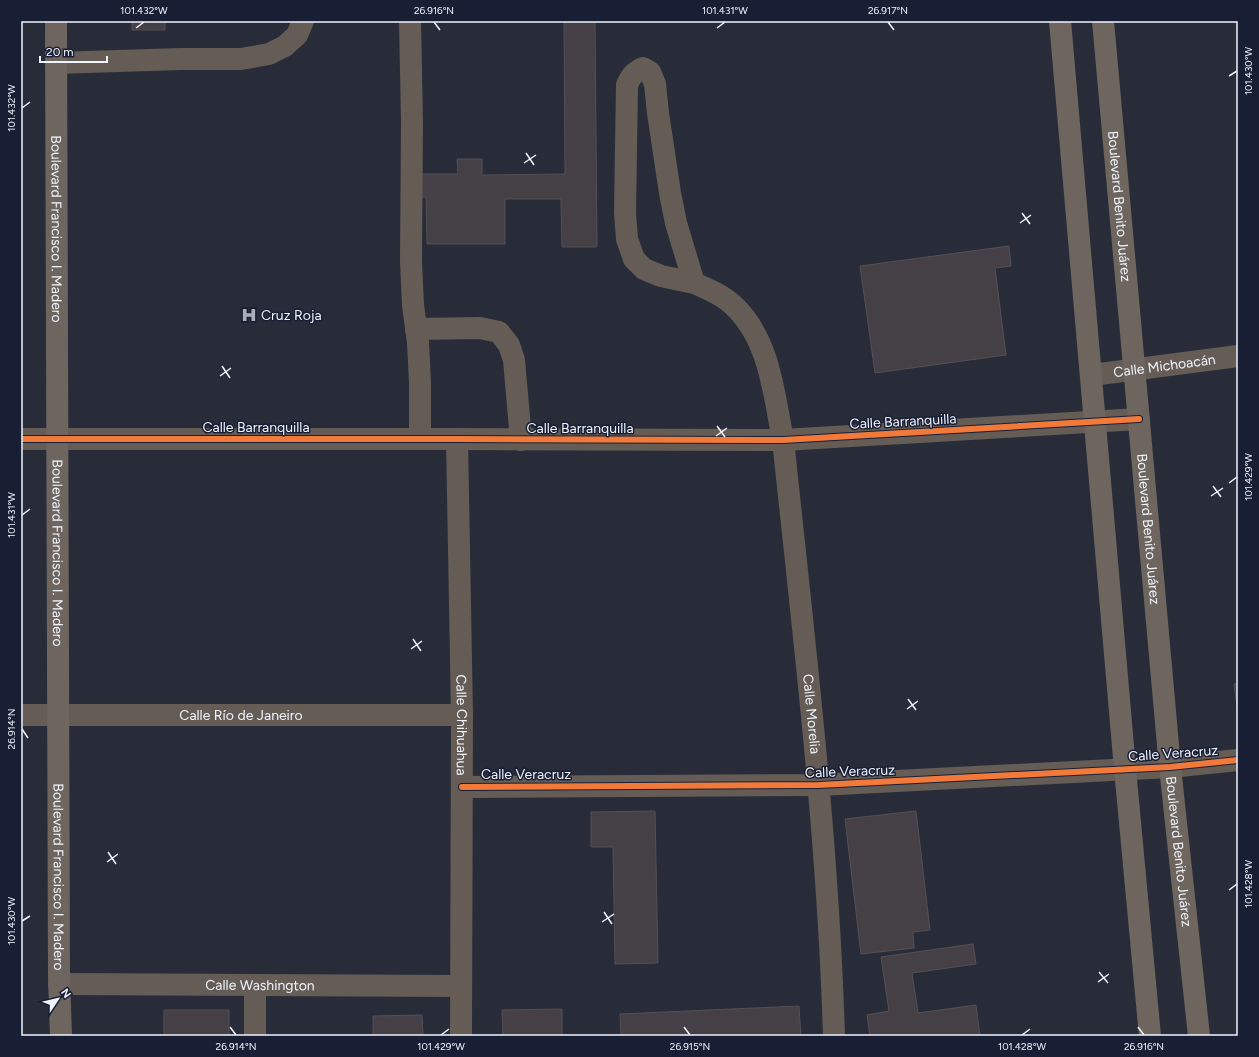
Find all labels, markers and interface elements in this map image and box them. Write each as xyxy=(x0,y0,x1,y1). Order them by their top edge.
text: 101.432°W xyxy=(120,4,168,17)
text: 26.916°N xyxy=(414,4,454,17)
text: 101.431°W xyxy=(702,4,748,17)
text: 26.917°N xyxy=(868,4,908,17)
scale bar xyxy=(40,38,107,64)
text: 20 m xyxy=(46,45,74,59)
text: 101.430°W xyxy=(1242,47,1255,95)
text: 101.432°W xyxy=(5,84,18,132)
street label: Boulevard Benito Juárez xyxy=(1104,130,1134,283)
street label: Boulevard Francisco I. Madero xyxy=(47,135,65,323)
hospital icon: Cruz Roja xyxy=(240,306,258,324)
place label: Cruz Roja xyxy=(261,307,322,324)
street label: Calle Michoacán xyxy=(1112,351,1217,381)
street label: Calle Barranquilla xyxy=(849,410,957,433)
street label: Calle Barranquilla xyxy=(202,419,310,436)
street label: Calle Barranquilla xyxy=(526,420,634,437)
street label: Boulevard Benito Juárez xyxy=(1133,453,1163,605)
text: 101.429°W xyxy=(1242,453,1255,501)
street label: Boulevard Francisco I. Madero xyxy=(48,459,66,647)
text: 101.431°W xyxy=(5,492,18,538)
street label: Calle Morelia xyxy=(799,673,824,755)
street label: Calle Chihuahua xyxy=(452,674,470,776)
street label: Calle Río de Janeiro xyxy=(179,707,303,724)
text: 26.914°N xyxy=(5,709,18,749)
street label: Calle Veracruz xyxy=(1127,742,1219,765)
street label: Calle Veracruz xyxy=(805,761,895,782)
street label: Calle Veracruz xyxy=(481,766,571,783)
street label: Boulevard Benito Juárez xyxy=(1162,775,1195,928)
street label: Boulevard Francisco I. Madero xyxy=(49,783,67,971)
text: 101.428°W xyxy=(1242,860,1255,908)
text: 101.430°W xyxy=(5,897,18,945)
street label: Calle Washington xyxy=(205,977,315,994)
north arrow xyxy=(38,979,78,1019)
text: N xyxy=(58,986,74,1001)
text: 26.914°N xyxy=(216,1040,256,1053)
text: 101.429°W xyxy=(417,1040,465,1053)
text: 26.915°N xyxy=(670,1040,710,1053)
text: 101.428°W xyxy=(998,1040,1046,1053)
text: 26.916°N xyxy=(1124,1040,1164,1053)

